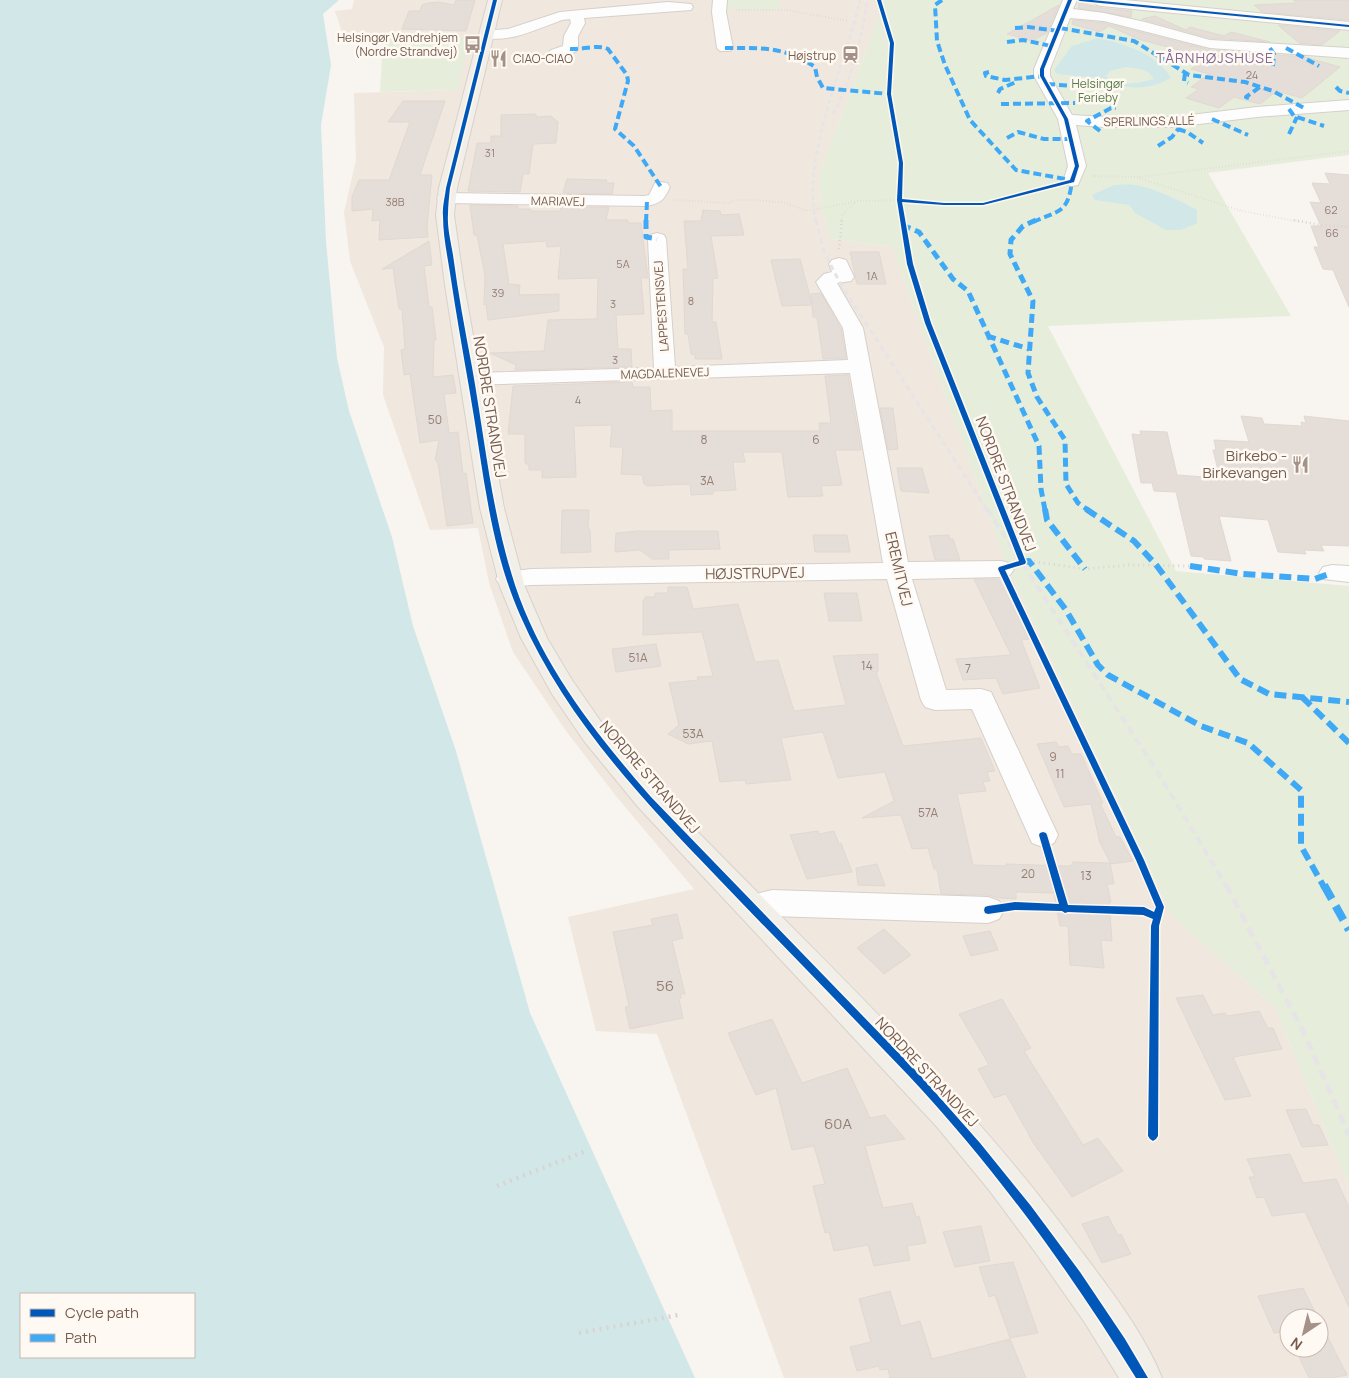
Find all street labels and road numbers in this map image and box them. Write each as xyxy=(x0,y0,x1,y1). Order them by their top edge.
street label: SPERLINGS ALLÉ xyxy=(1103,112,1195,130)
street label: MARIAVEJ xyxy=(531,192,585,210)
street label: LAPPESTENSVEJ xyxy=(649,260,673,352)
street label: NORDRE STRANDVEJ xyxy=(468,335,512,479)
street label: MAGDALENEVEJ xyxy=(620,363,710,383)
street label: NORDRE STRANDVEJ xyxy=(971,413,1041,555)
street label: EREMITVEJ xyxy=(880,530,918,608)
street label: HØJSTRUPVEJ xyxy=(705,562,805,584)
street label: NORDRE STRANDVEJ xyxy=(595,716,705,838)
street label: NORDRE STRANDVEJ xyxy=(870,1012,984,1132)

